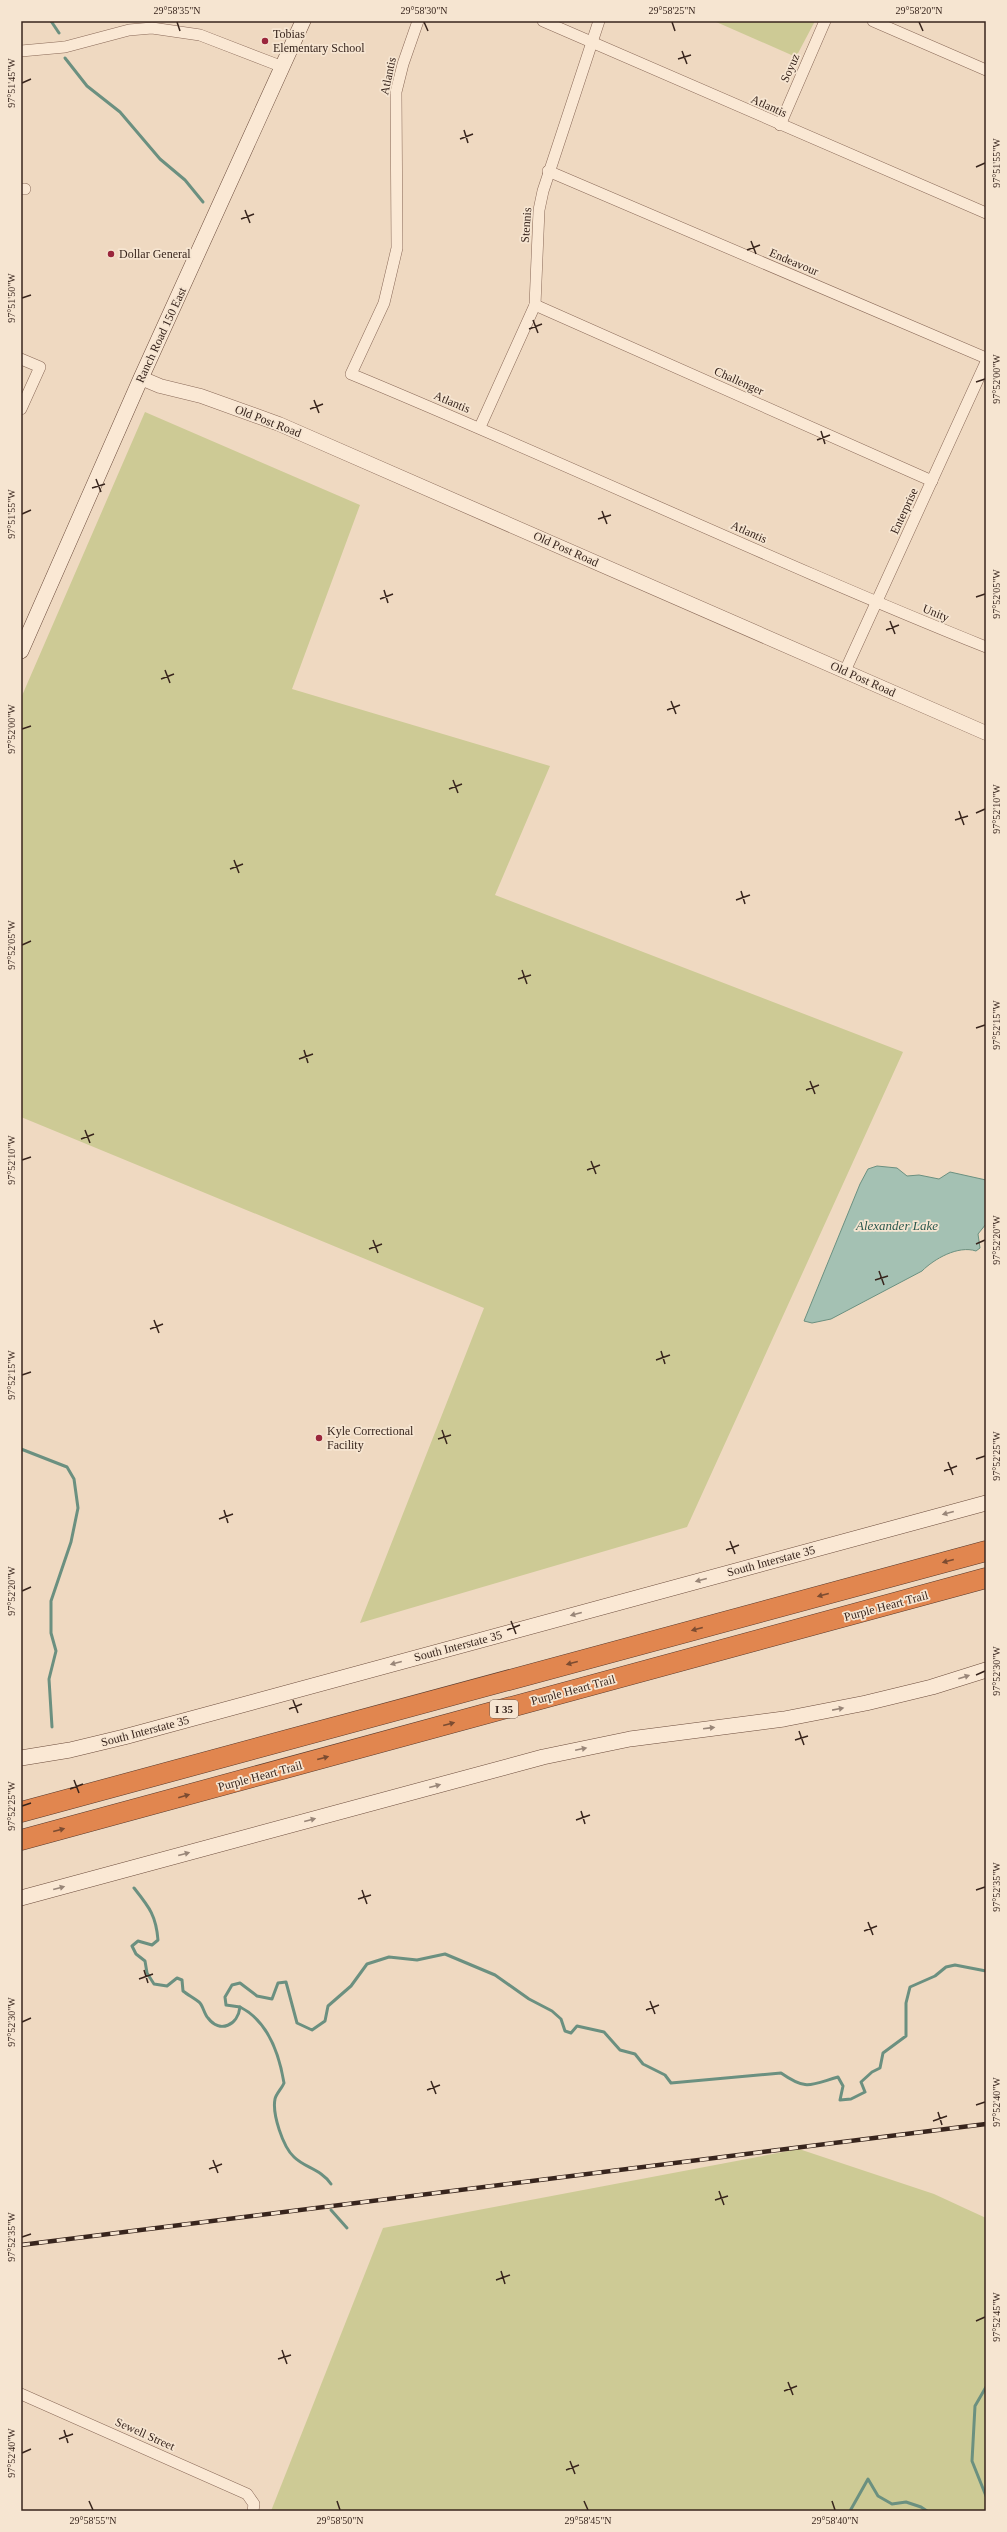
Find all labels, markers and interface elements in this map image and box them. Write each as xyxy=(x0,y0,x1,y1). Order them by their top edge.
text: 29°58'35"N xyxy=(153,5,201,16)
text: 29°58'30"N xyxy=(400,5,448,16)
text: 29°58'25"N xyxy=(648,5,696,16)
text: 29°58'20"N xyxy=(895,5,943,16)
place label: Tobias Elementary School xyxy=(273,27,365,55)
marker: Tobias Elementary School xyxy=(260,36,270,46)
street label: Soyuz xyxy=(778,51,802,85)
street label: Atlantis xyxy=(377,56,399,96)
text: 97°51'45"W xyxy=(6,58,17,108)
street label: Atlantis xyxy=(749,92,790,120)
text: 97°51'55"W xyxy=(991,138,1002,188)
street label: Stennis xyxy=(518,207,534,243)
street label: Endeavour xyxy=(767,245,821,279)
place label: Dollar General xyxy=(119,247,191,261)
marker: Dollar General xyxy=(106,249,116,259)
text: 97°51'50"W xyxy=(6,273,17,323)
street label: Ranch Road 150 East xyxy=(133,284,190,385)
text: 97°52'00"W xyxy=(991,354,1002,404)
street label: Challenger xyxy=(712,364,766,398)
street label: Atlantis xyxy=(432,388,473,416)
street label: Old Post Road xyxy=(233,402,303,440)
street label: Enterprise xyxy=(887,486,921,536)
text: 97°51'55"W xyxy=(6,489,17,539)
street label: Atlantis xyxy=(729,518,770,546)
street label: Old Post Road xyxy=(531,528,601,570)
text: 97°52'05"W xyxy=(991,569,1002,619)
street label: Unity xyxy=(921,601,951,625)
street label: Old Post Road xyxy=(828,658,898,700)
text: 97°52'00"W xyxy=(6,704,17,754)
text: 97°52'10"W xyxy=(991,784,1002,834)
text: 97°52'05"W xyxy=(6,920,17,970)
text: 97°52'15"W xyxy=(991,1000,1002,1050)
text: 97°52'10"W xyxy=(6,1135,17,1185)
text: 97°52'20"W xyxy=(991,1215,1002,1265)
water label: Alexander Lake xyxy=(855,1218,938,1233)
text: 97°52'15"W xyxy=(6,1350,17,1400)
place label: Kyle Correctional Facility xyxy=(327,1424,414,1452)
text: 97°52'25"W xyxy=(991,1431,1002,1481)
marker: Kyle Correctional Facility xyxy=(314,1433,324,1443)
one-way arrow xyxy=(942,1510,954,1516)
street label: South Interstate 35 xyxy=(725,1543,817,1579)
one-way arrow xyxy=(942,1558,954,1564)
text: 97°52'20"W xyxy=(6,1566,17,1616)
one-way arrow xyxy=(695,1577,707,1583)
street label: Purple Heart Trail xyxy=(842,1588,930,1624)
one-way arrow xyxy=(817,1592,829,1598)
one-way arrow xyxy=(570,1611,582,1617)
one-way arrow xyxy=(691,1626,703,1632)
street label: South Interstate 35 xyxy=(412,1628,504,1664)
text: 97°52'30"W xyxy=(991,1646,1002,1696)
one-way arrow xyxy=(390,1660,402,1666)
one-way arrow xyxy=(566,1661,578,1667)
street label: Purple Heart Trail xyxy=(529,1672,617,1708)
one-way arrow xyxy=(958,1674,970,1680)
road number: I 35 xyxy=(490,1700,518,1718)
one-way arrow xyxy=(831,1705,844,1711)
street label: South Interstate 35 xyxy=(99,1713,191,1749)
one-way arrow xyxy=(443,1721,455,1727)
one-way arrow xyxy=(703,1725,715,1731)
one-way arrow xyxy=(575,1746,587,1752)
one-way arrow xyxy=(317,1755,329,1761)
street label: Purple Heart Trail xyxy=(216,1758,304,1794)
text: 97°52'25"W xyxy=(6,1781,17,1831)
one-way arrow xyxy=(429,1783,441,1789)
one-way arrow xyxy=(178,1793,191,1799)
one-way arrow xyxy=(304,1817,316,1823)
one-way arrow xyxy=(53,1827,65,1833)
one-way arrow xyxy=(178,1851,190,1857)
text: 97°52'35"W xyxy=(991,1862,1002,1912)
one-way arrow xyxy=(53,1885,65,1891)
text: 97°52'30"W xyxy=(6,1997,17,2047)
text: 97°52'40"W xyxy=(991,2077,1002,2127)
text: 97°52'35"W xyxy=(6,2212,17,2262)
text: 97°52'45"W xyxy=(991,2292,1002,2342)
street label: Sewell Street xyxy=(113,2415,178,2454)
text: 97°52'40"W xyxy=(6,2428,17,2478)
text: 29°58'55"N xyxy=(69,2515,117,2526)
text: 29°58'50"N xyxy=(316,2515,364,2526)
text: 29°58'45"N xyxy=(564,2515,612,2526)
text: 29°58'40"N xyxy=(811,2515,859,2526)

